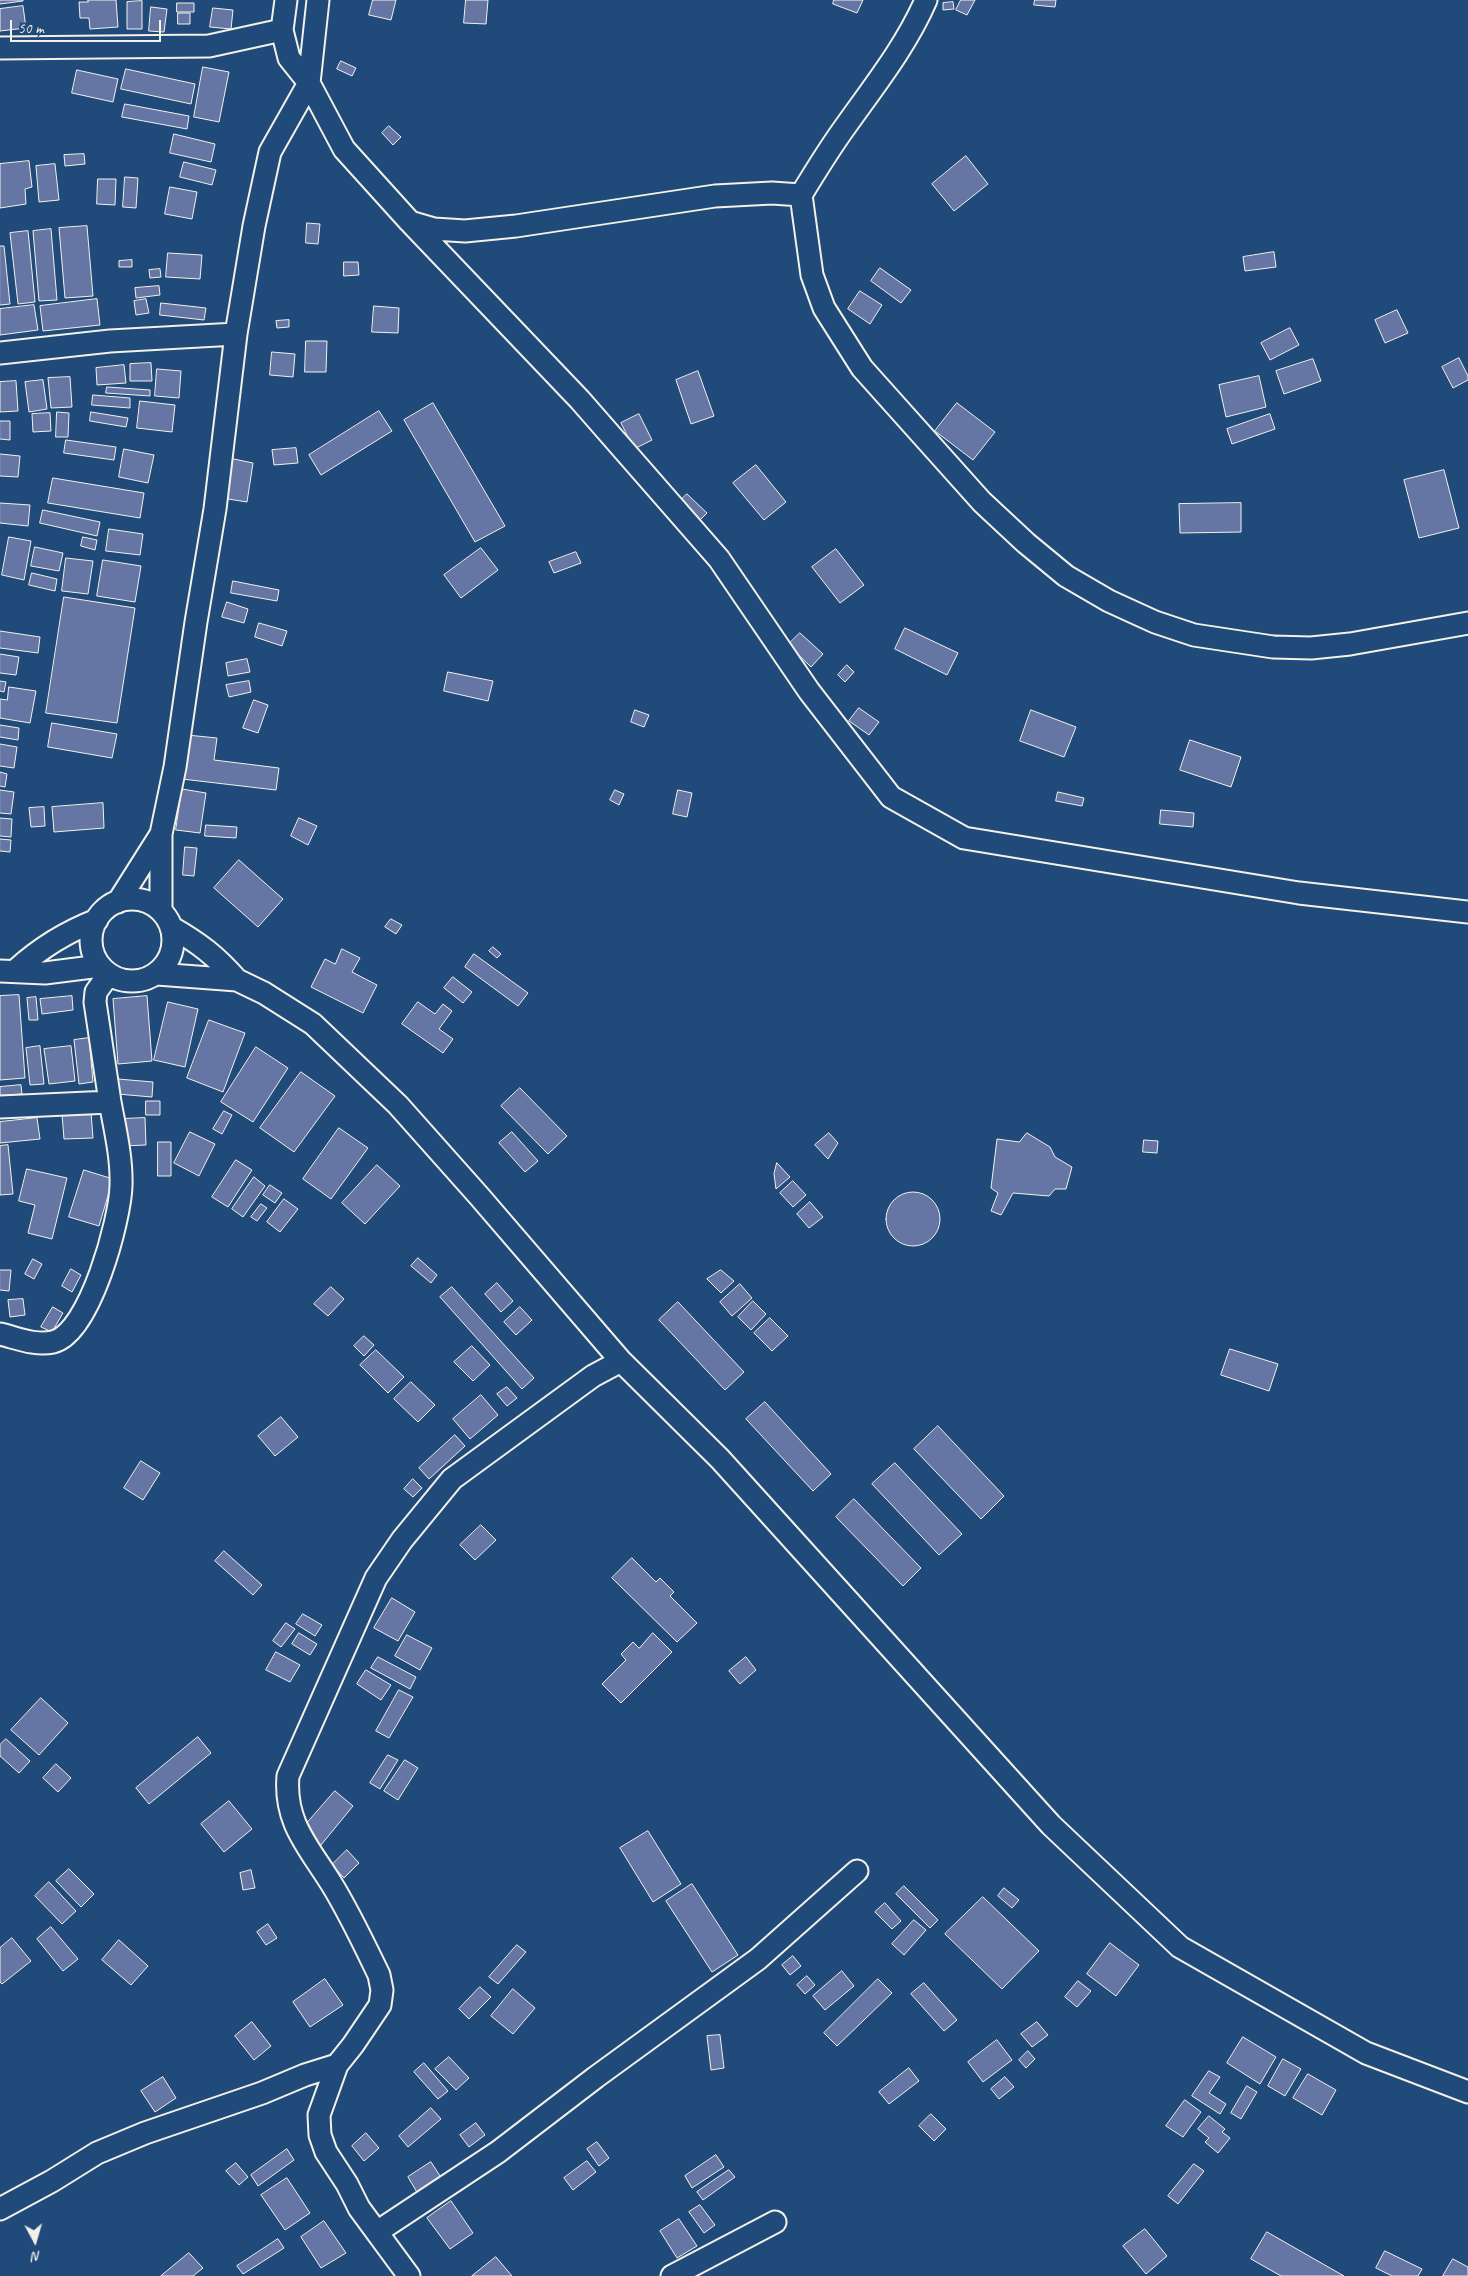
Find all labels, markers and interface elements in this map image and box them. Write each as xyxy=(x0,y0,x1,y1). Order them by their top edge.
scale bar xyxy=(12,10,164,42)
text: 50 m xyxy=(18,19,44,38)
north arrow xyxy=(10,2216,60,2266)
text: N xyxy=(31,2248,42,2265)

